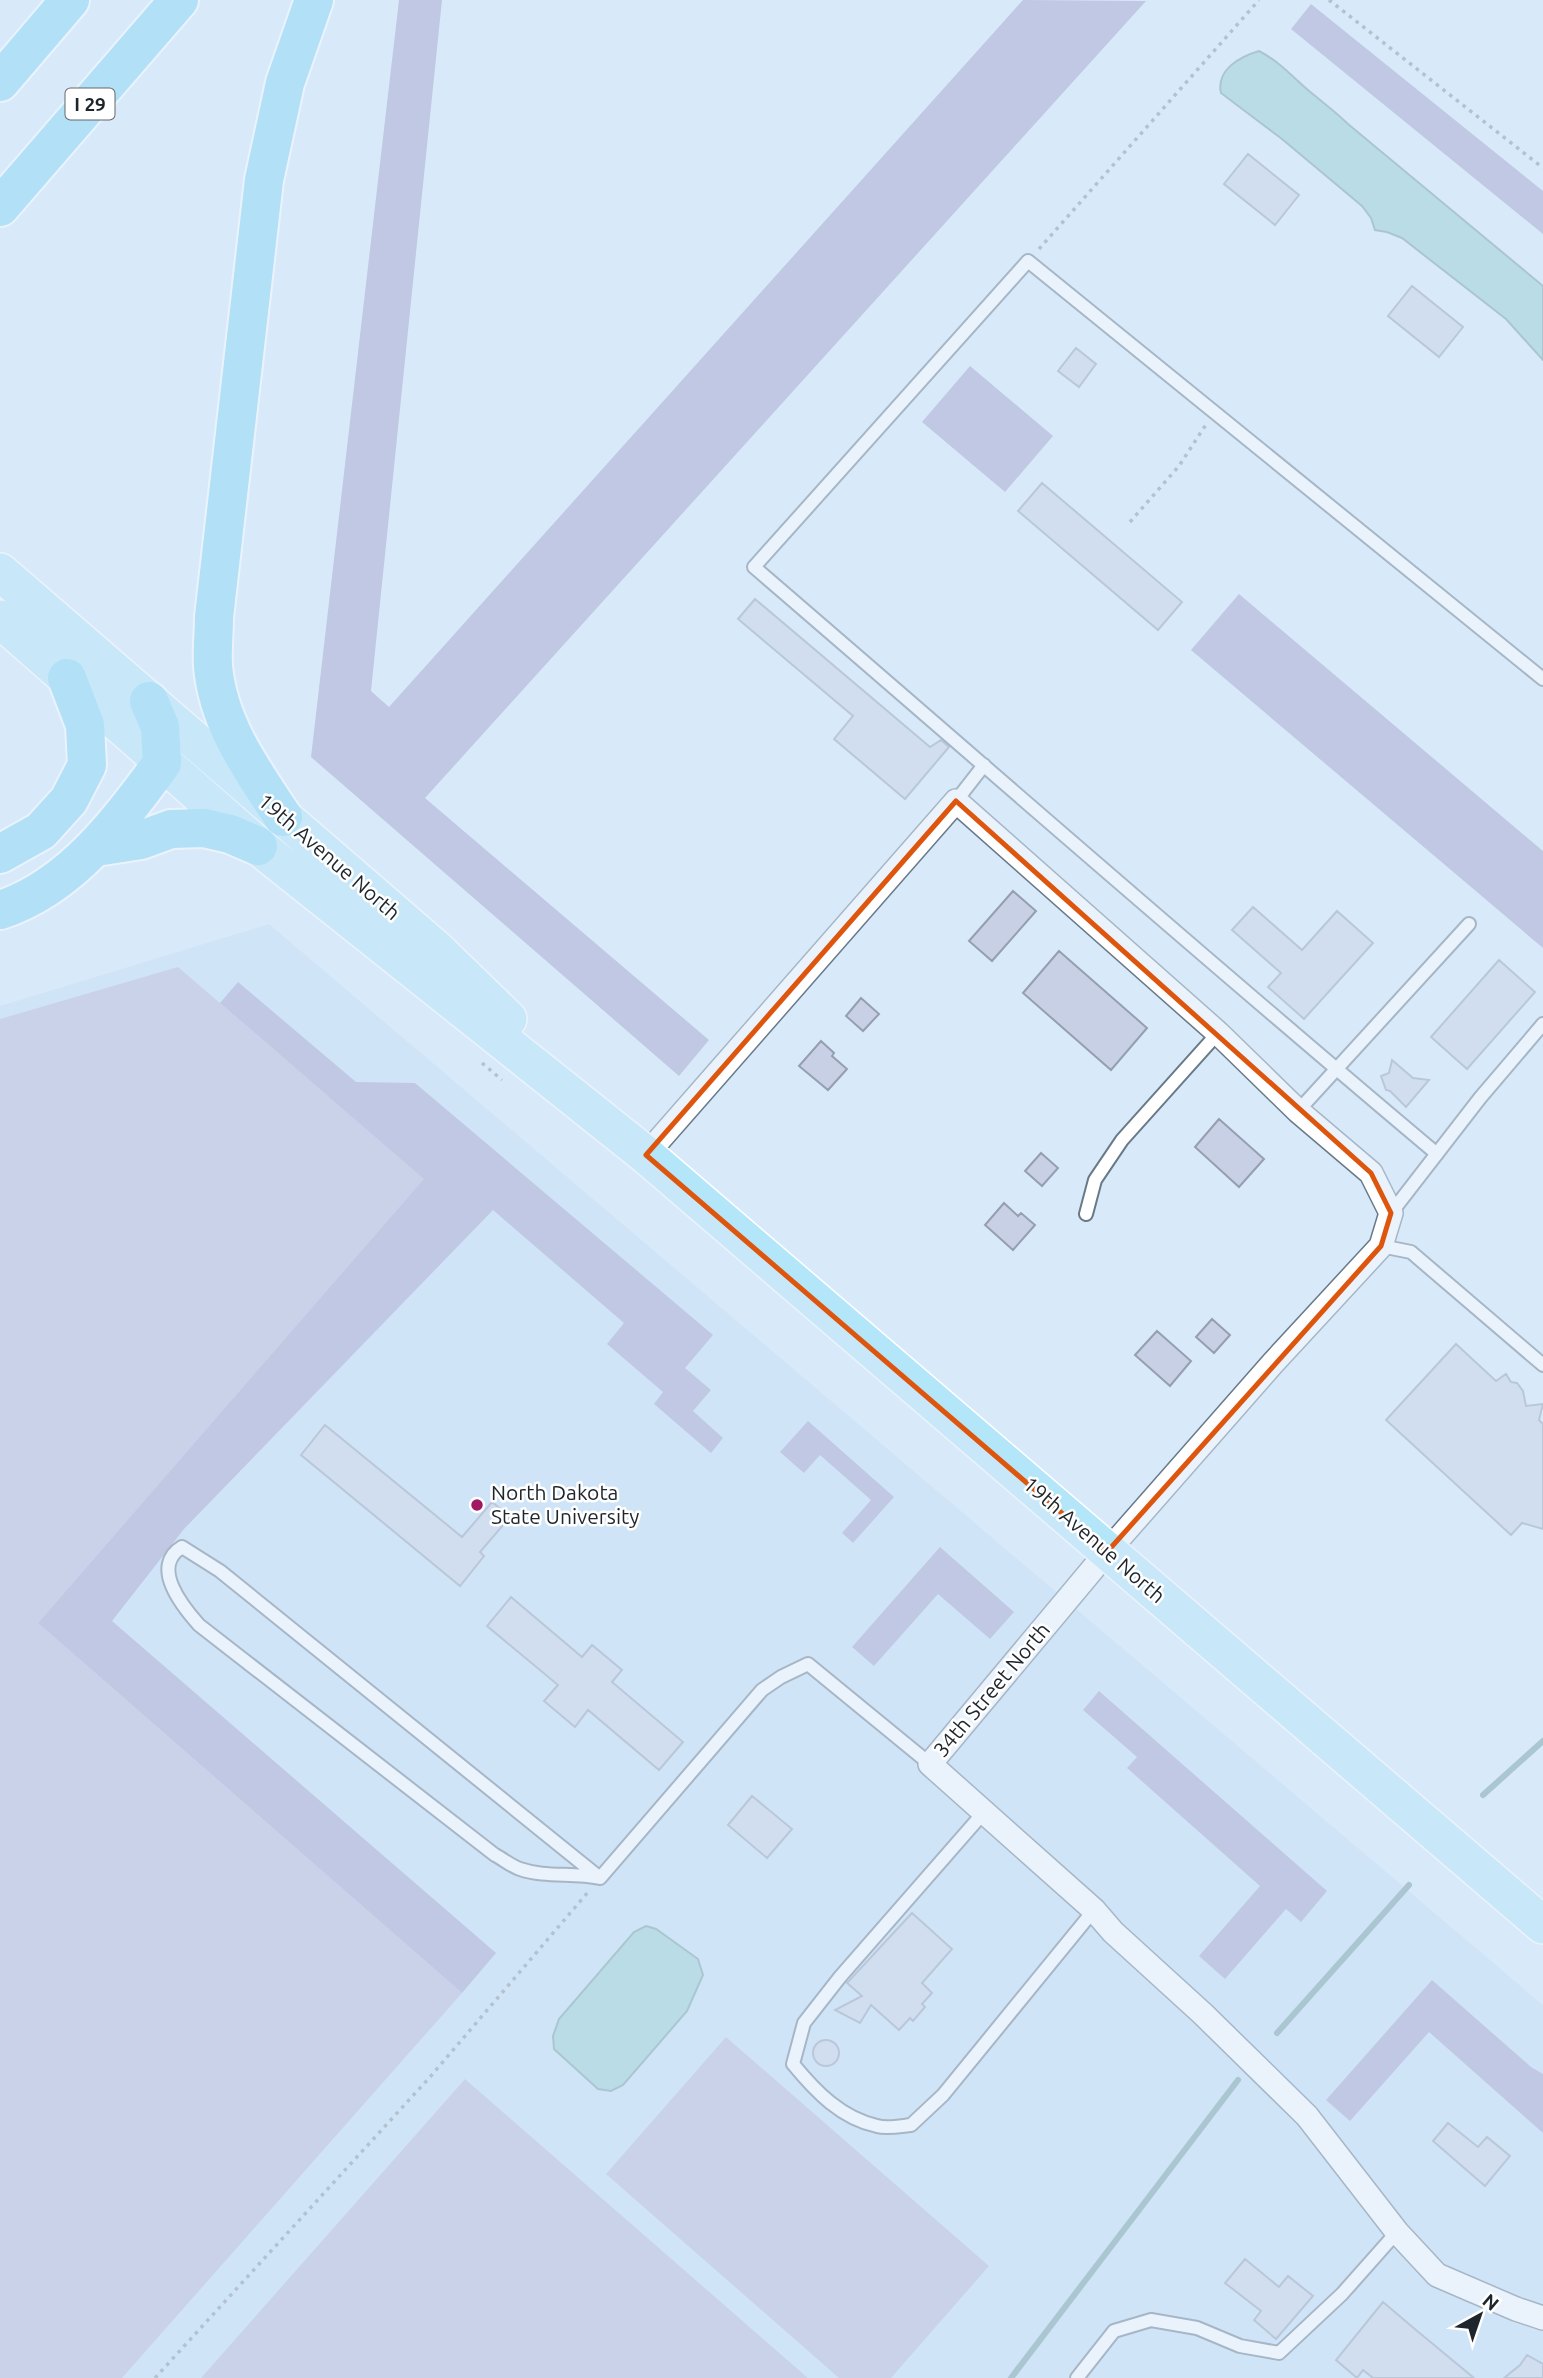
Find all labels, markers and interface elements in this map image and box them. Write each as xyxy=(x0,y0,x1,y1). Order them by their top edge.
road number: I 29 xyxy=(66,88,114,120)
street label: 19th Avenue North xyxy=(254,788,405,924)
street label: 19th Avenue North xyxy=(1019,1471,1170,1607)
place label: North Dakota State University xyxy=(491,1480,639,1528)
marker: North Dakota State University xyxy=(469,1497,485,1513)
street label: 34th Street North xyxy=(928,1617,1054,1761)
north arrow xyxy=(1445,2280,1515,2350)
text: N xyxy=(1478,2289,1503,2315)

